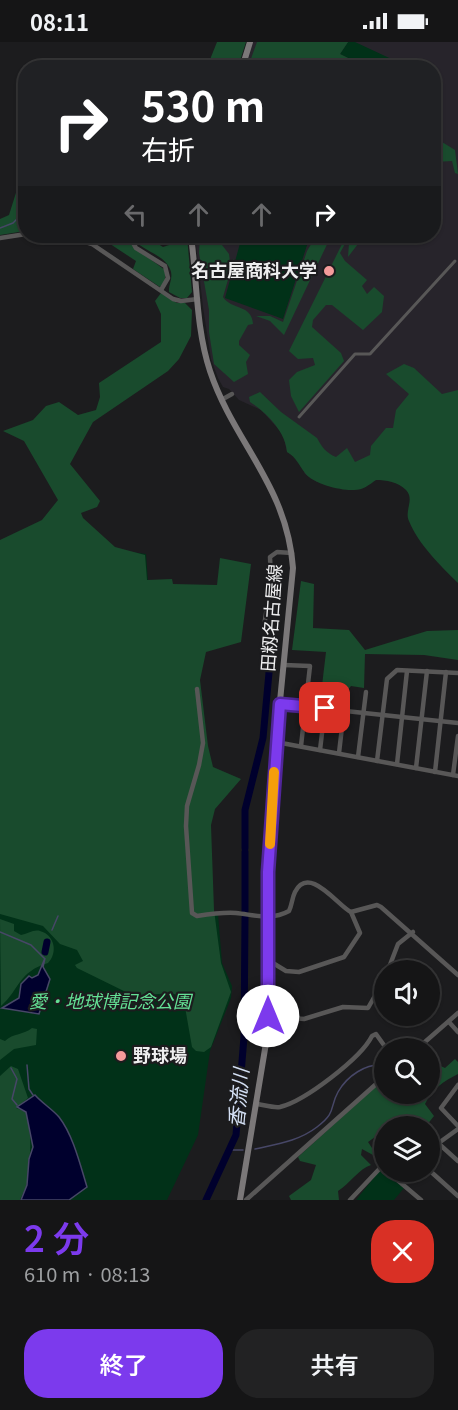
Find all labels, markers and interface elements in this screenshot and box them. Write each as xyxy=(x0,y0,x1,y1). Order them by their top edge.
text: 08:11 xyxy=(30,5,89,37)
text: 530 m xyxy=(141,73,265,134)
icon: right xyxy=(42,84,120,162)
text: 右折 xyxy=(141,129,195,168)
icon: left xyxy=(119,198,152,231)
icon: ahead xyxy=(182,198,215,231)
icon: ahead xyxy=(245,198,278,231)
icon: right xyxy=(308,198,341,231)
place label: 名古屋商科大学 xyxy=(191,256,317,282)
marker: 名古屋商科大学 xyxy=(322,264,336,278)
street label: 田籾名古屋線 xyxy=(253,563,287,673)
pin xyxy=(299,682,350,733)
icon: arrive xyxy=(308,691,341,724)
map controls xyxy=(374,960,440,1182)
button: sound xyxy=(374,960,440,1026)
position arrow xyxy=(236,984,300,1048)
park label: 愛・地球博記念公園 xyxy=(29,987,194,1013)
button: search xyxy=(374,1038,440,1104)
place label: 野球場 xyxy=(133,1041,187,1067)
marker: 野球場 xyxy=(114,1049,128,1063)
water label: 香流川 xyxy=(220,1065,255,1129)
button: layers xyxy=(374,1116,440,1182)
text: 2 分 xyxy=(24,1210,89,1262)
button: close xyxy=(371,1220,434,1283)
text: 610 m · 08:13 xyxy=(24,1259,150,1288)
button: 終了 xyxy=(24,1329,223,1398)
button: 共有 xyxy=(235,1329,434,1398)

